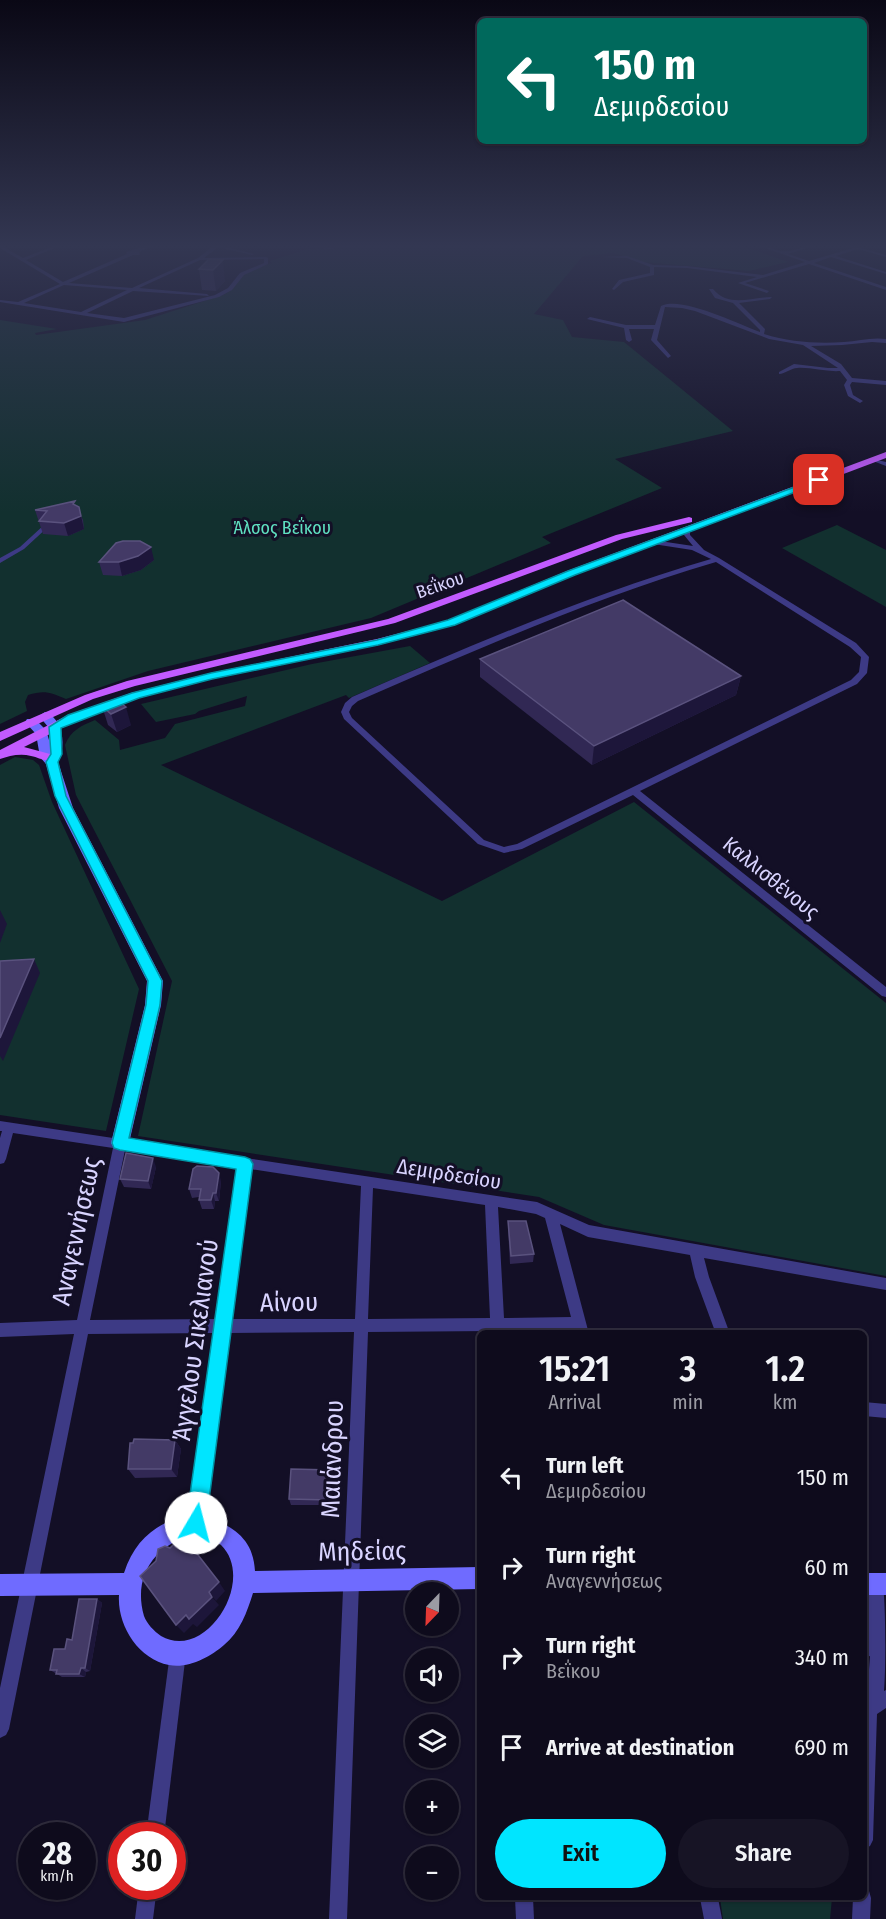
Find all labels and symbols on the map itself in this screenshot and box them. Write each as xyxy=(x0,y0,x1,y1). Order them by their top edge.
pin xyxy=(793,454,844,505)
park label: Άλσος Βεΐκου xyxy=(233,517,331,539)
street label: Βεΐκου xyxy=(413,567,467,603)
street label: Καλλισθένους xyxy=(718,831,825,925)
street label: Δεμιρδεσίου xyxy=(395,1153,503,1195)
street label: Αναγεννήσεως xyxy=(46,1154,107,1308)
street label: Άγγελου Σικελιανού xyxy=(166,1237,225,1443)
street label: Αίνου xyxy=(260,1286,318,1319)
street label: Μαιάνδρου xyxy=(315,1399,350,1519)
position arrow xyxy=(164,1491,228,1555)
street label: Μηδείας xyxy=(318,1535,406,1568)
north arrow xyxy=(405,1582,459,1636)
speed limit sign: 30 xyxy=(108,1822,186,1900)

